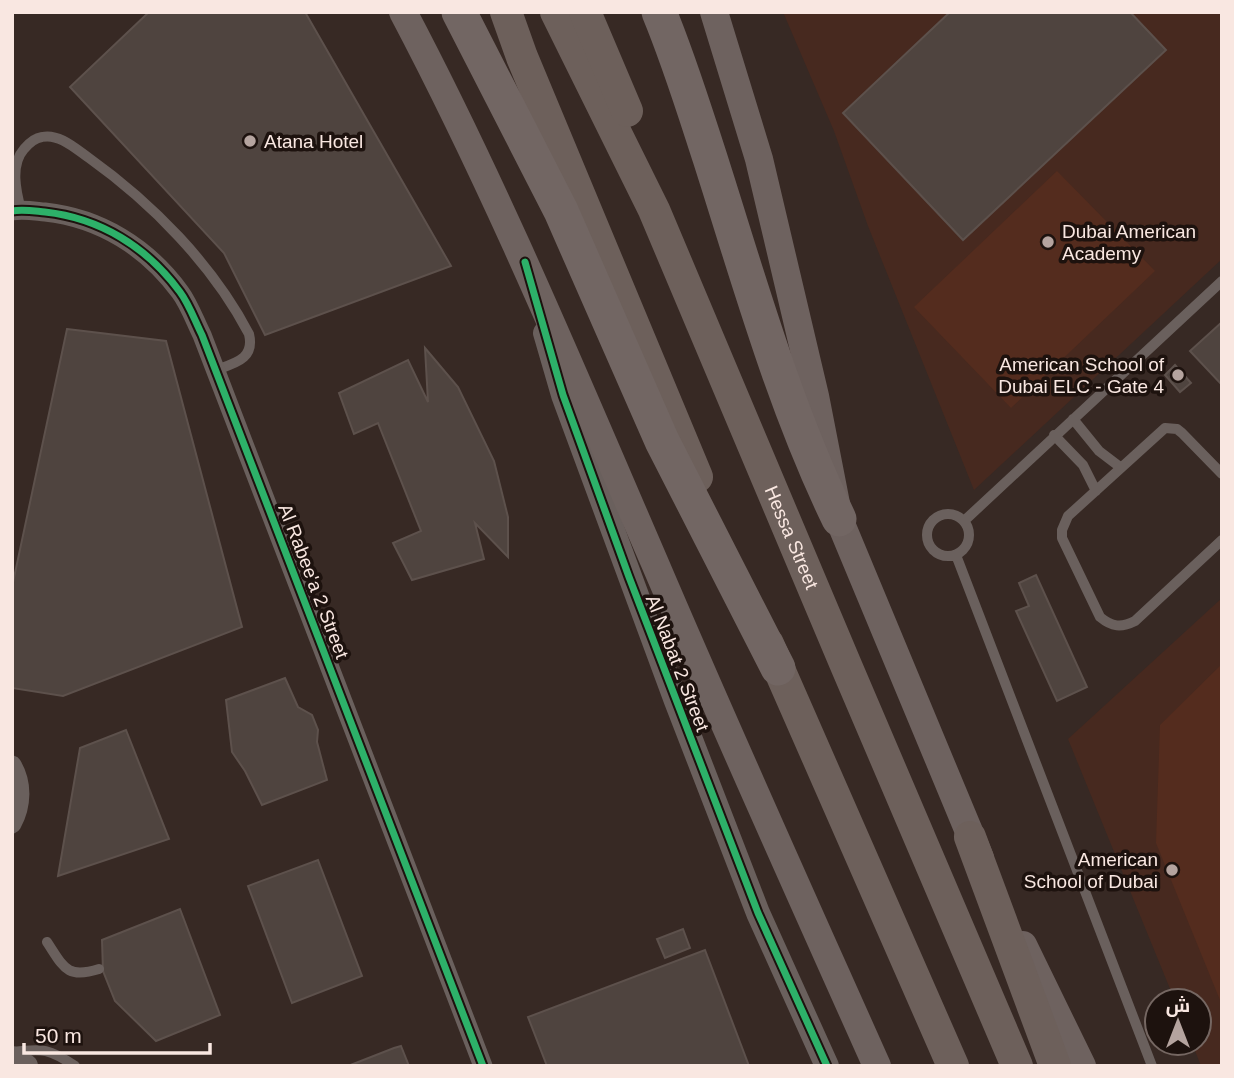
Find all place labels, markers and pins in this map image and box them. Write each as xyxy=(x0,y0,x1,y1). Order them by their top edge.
place label: Atana Hotel xyxy=(264,131,363,152)
marker: Atana Hotel xyxy=(242,133,258,149)
place label: Dubai American Academy xyxy=(1062,221,1196,264)
marker: Dubai American Academy xyxy=(1040,234,1056,250)
place label: American School of Dubai ELC - Gate 4 xyxy=(998,354,1165,397)
marker: American School of Dubai ELC - Gate 4 xyxy=(1170,367,1186,383)
place label: American School of Dubai xyxy=(1024,849,1158,892)
marker: American School of Dubai xyxy=(1164,862,1180,878)

